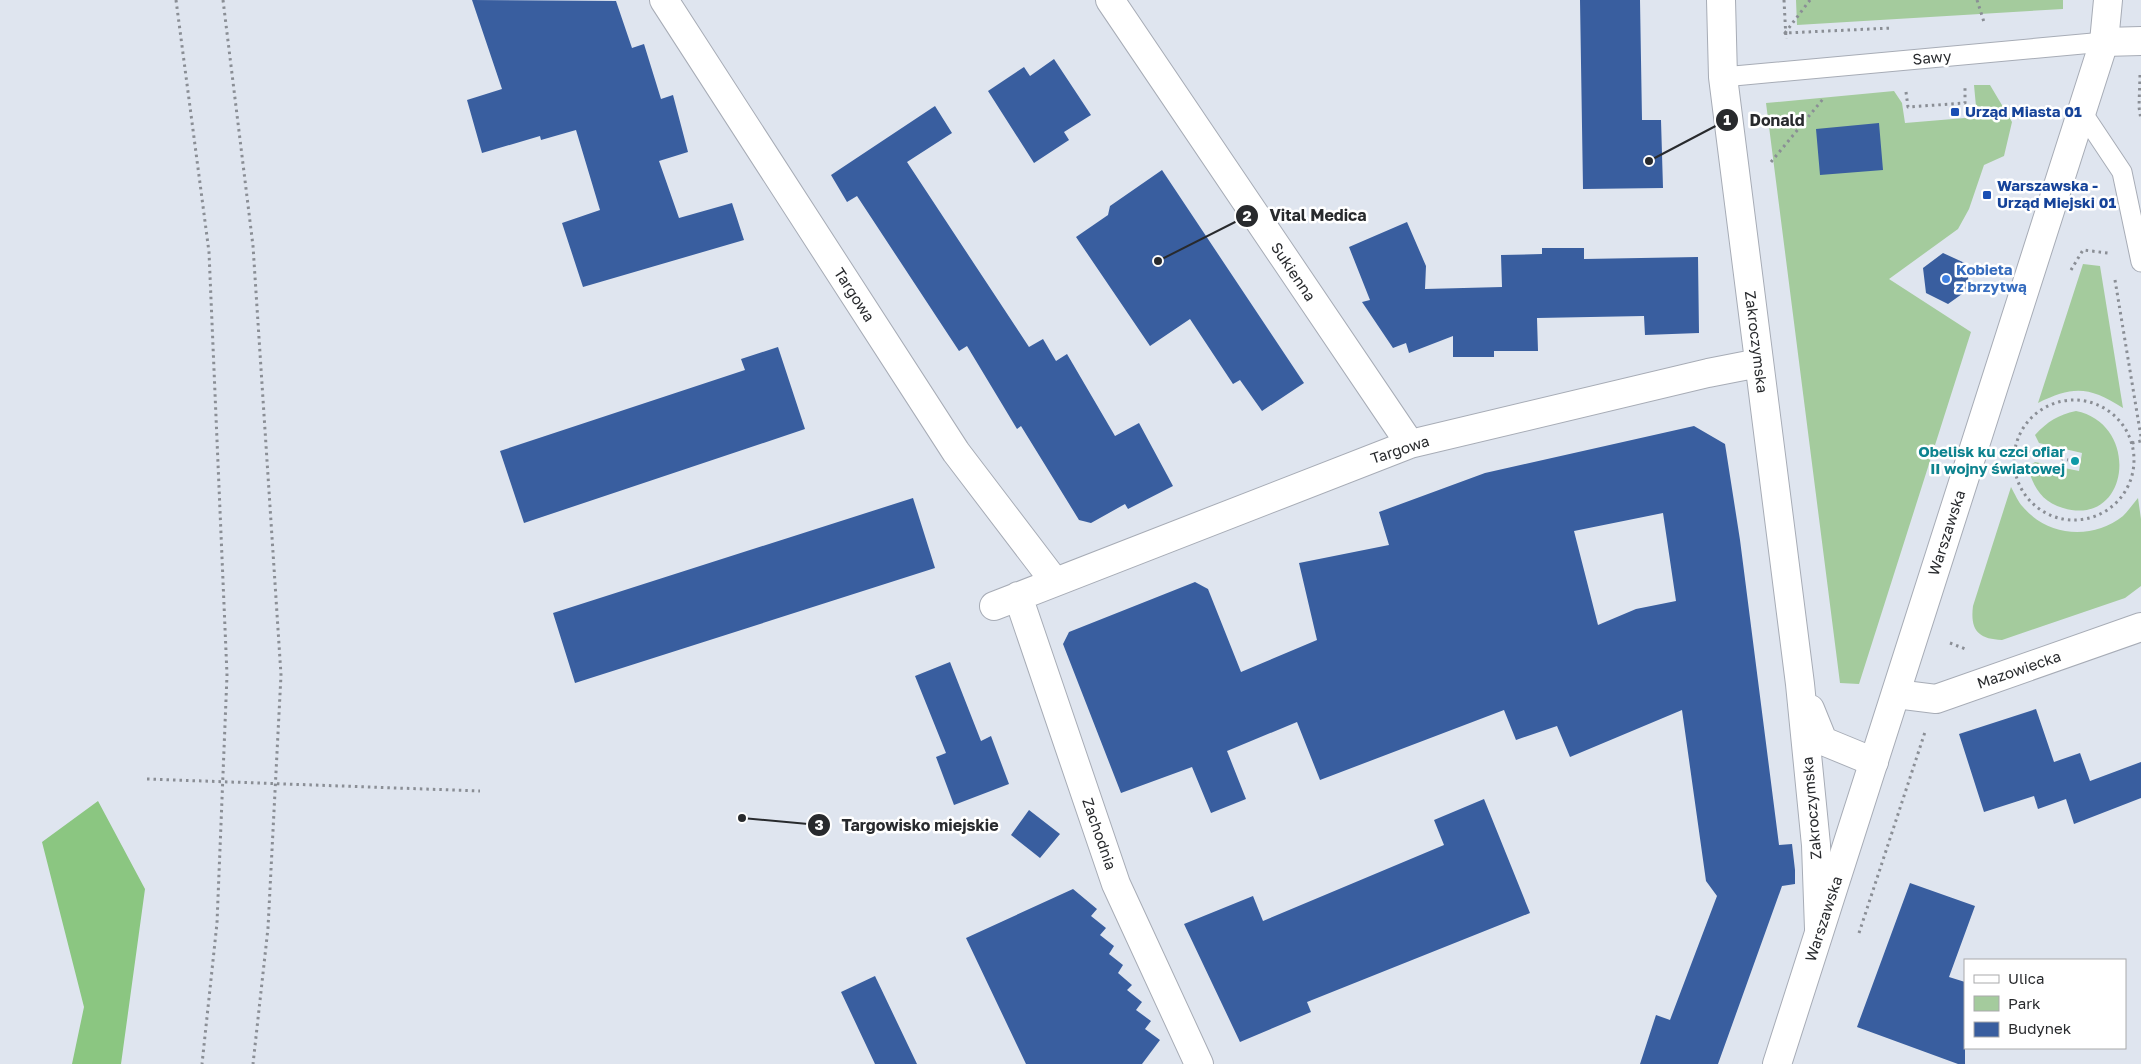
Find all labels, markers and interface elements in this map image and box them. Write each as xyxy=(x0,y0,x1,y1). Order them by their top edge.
street label: Sawy xyxy=(1912,46,1953,68)
place label: Urząd Miasta 01 xyxy=(1965,102,2082,120)
callout: Donald xyxy=(1714,105,1814,136)
marker: Urząd Miasta 01 xyxy=(1949,106,1961,118)
text: 1 xyxy=(1723,110,1731,128)
text: Donald xyxy=(1749,110,1805,130)
place label: Warszawska - Urząd Miejski 01 xyxy=(1997,176,2116,211)
marker: Warszawska - Urząd Miejski 01 xyxy=(1981,189,1993,201)
callout: Vital Medica xyxy=(1234,200,1376,231)
text: Vital Medica xyxy=(1269,205,1367,225)
text: 2 xyxy=(1242,206,1252,224)
street label: Sukienna xyxy=(1268,239,1320,304)
place label: Kobieta z brzytwą xyxy=(1956,260,2027,295)
street label: Targowa xyxy=(831,264,879,325)
marker: Kobieta z brzytwą xyxy=(1940,273,1952,285)
street label: Zakroczymska xyxy=(1742,290,1772,394)
street label: Targowa xyxy=(1368,431,1431,467)
place label: Obelisk ku czci ofiar II wojny światowej xyxy=(1918,442,2065,477)
marker: Obelisk ku czci ofiar II wojny światowej xyxy=(2069,455,2081,467)
street label: Warszawska xyxy=(1924,488,1968,578)
street label: Mazowiecka xyxy=(1974,646,2063,692)
street label: Zakroczymska xyxy=(1798,756,1824,860)
street label: Zachodnia xyxy=(1079,795,1121,872)
callout: Targowisko miejskie xyxy=(807,810,1009,841)
text: 3 xyxy=(814,815,824,833)
text: Targowisko miejskie xyxy=(841,815,999,835)
street label: Warszawska xyxy=(1801,874,1845,964)
legend xyxy=(1964,959,2126,1049)
text: Ulica xyxy=(2008,969,2044,987)
text: Park xyxy=(2008,994,2041,1012)
text: Budynek xyxy=(2008,1019,2072,1037)

